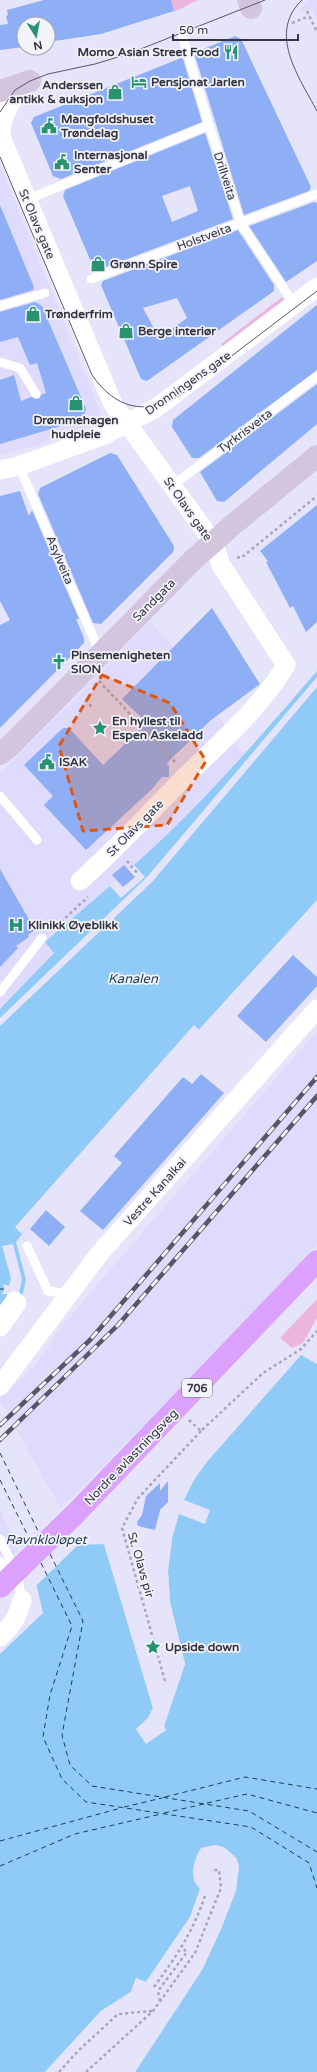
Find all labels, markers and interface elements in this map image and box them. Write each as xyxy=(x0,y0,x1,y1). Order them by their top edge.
north arrow xyxy=(16,16,56,56)
scale bar xyxy=(173,16,298,42)
text: 50 m xyxy=(179,23,208,37)
text: N xyxy=(32,38,43,53)
restaurant icon: Momo Asian Street Food xyxy=(222,43,240,61)
place label: Momo Asian Street Food xyxy=(78,45,219,59)
hotel icon: Pensjonat Jarlen xyxy=(130,73,148,91)
place label: Pensjonat Jarlen xyxy=(151,75,245,90)
place label: Anderssen antikk & auksjon xyxy=(10,78,103,107)
shop icon: Anderssen antikk & auksjon xyxy=(106,83,124,101)
place label: Mangfoldshuset Trøndelag xyxy=(60,112,154,141)
public building icon: Mangfoldshuset Trøndelag xyxy=(40,117,58,135)
place label: Internasjonal Senter xyxy=(74,148,148,176)
street label: Drillveita xyxy=(211,150,239,202)
public building icon: Internasjonal Senter xyxy=(53,153,71,171)
street label: St Olavs gate xyxy=(16,187,58,261)
street label: Holstveita xyxy=(175,221,233,253)
shop icon: Grønn Spire xyxy=(89,255,107,273)
place label: Grønn Spire xyxy=(110,257,178,272)
shop icon: Trønderfrim xyxy=(24,305,42,323)
place label: Trønderfrim xyxy=(44,307,113,321)
shop icon: Berge interiør xyxy=(117,322,135,340)
place label: Berge interiør xyxy=(138,324,216,339)
street label: Dronningens gate xyxy=(142,348,234,418)
shop icon: Drømmehagen hudpleie xyxy=(67,394,85,412)
street label: Tyrkrisveita xyxy=(215,406,275,456)
place label: Drømmehagen hudpleie xyxy=(33,413,119,442)
street label: St Olavs gate xyxy=(161,474,215,544)
street label: Asylveita xyxy=(43,534,77,586)
street label: Sandgata xyxy=(130,576,178,624)
place label: Pinsemenigheten SION xyxy=(71,648,170,676)
church icon: Pinsemenigheten SION xyxy=(50,653,68,671)
place label: En hyllest til Espen Askeladd xyxy=(112,714,203,743)
place icon: En hyllest til Espen Askeladd xyxy=(91,719,109,737)
public building icon: ISAK xyxy=(38,753,56,771)
place label: ISAK xyxy=(59,755,87,769)
street label: St Olavs gate xyxy=(104,796,167,859)
hospital icon: Klinikk Øyeblikk xyxy=(7,916,25,934)
place label: Klinikk Øyeblikk xyxy=(28,918,118,933)
water label: Kanalen xyxy=(108,971,159,987)
street label: Vestre Kanalkai xyxy=(121,1155,189,1229)
road number: 706 xyxy=(182,1379,212,1397)
street label: Nordre avlastningsveg xyxy=(82,1406,180,1508)
street label: St. Olavs pir xyxy=(125,1531,157,1600)
water label: Ravnkloløpet xyxy=(5,1532,89,1548)
place icon: Upside down xyxy=(144,1638,162,1656)
place label: Upside down xyxy=(165,1640,239,1655)

